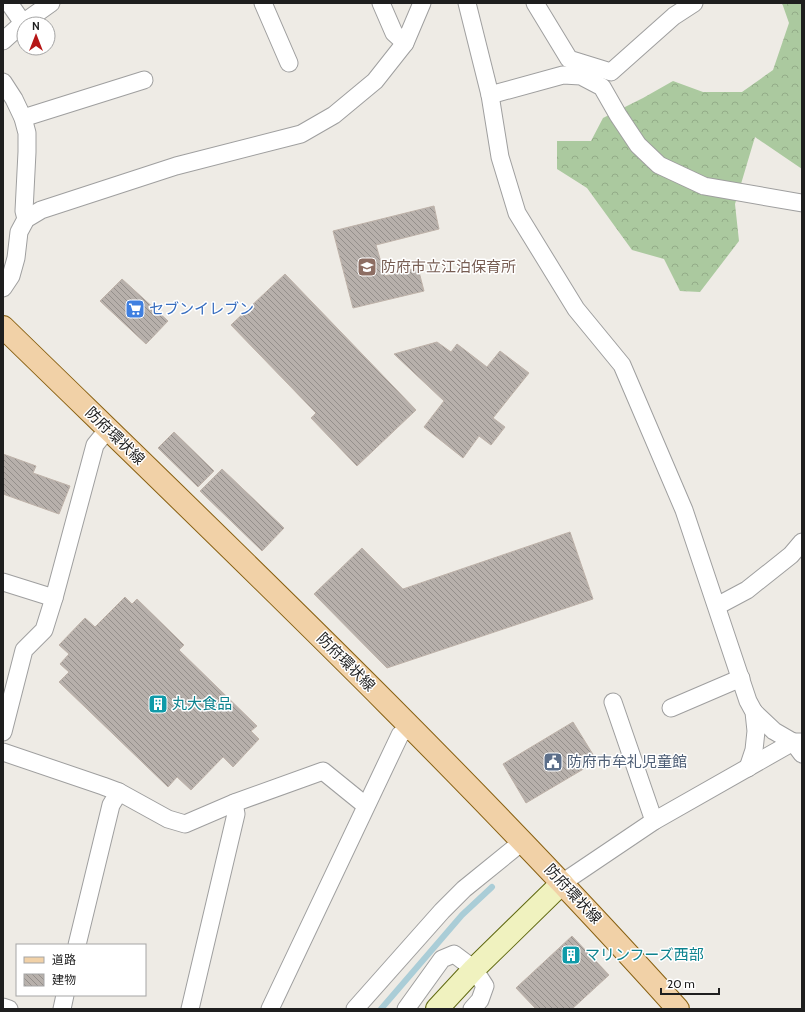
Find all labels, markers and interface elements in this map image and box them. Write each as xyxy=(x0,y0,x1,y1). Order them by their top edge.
north arrow xyxy=(16,16,56,56)
text: N xyxy=(32,19,40,33)
school or university icon: 防府市立江泊保育所 xyxy=(356,256,378,278)
place label: 防府市立江泊保育所 xyxy=(381,258,516,276)
supermarket icon: セブンイレブン xyxy=(124,298,146,320)
place label: セブンイレブン xyxy=(149,300,254,318)
street label: 防府環状線 xyxy=(82,403,148,469)
street label: 防府環状線 xyxy=(313,629,379,695)
building icon: 丸大食品 xyxy=(147,693,169,715)
place label: 丸大食品 xyxy=(172,695,232,713)
public building icon: 防府市牟礼児童館 xyxy=(542,751,564,773)
place label: 防府市牟礼児童館 xyxy=(567,753,687,771)
street label: 防府環状線 xyxy=(541,860,605,928)
legend xyxy=(16,944,146,996)
building icon: マリンフーズ西部 xyxy=(560,944,582,966)
place label: マリンフーズ西部 xyxy=(585,946,704,964)
text: 道路 xyxy=(52,952,76,967)
scale bar xyxy=(661,970,719,996)
text: 建物 xyxy=(52,972,76,987)
text: 20 m xyxy=(667,976,695,991)

